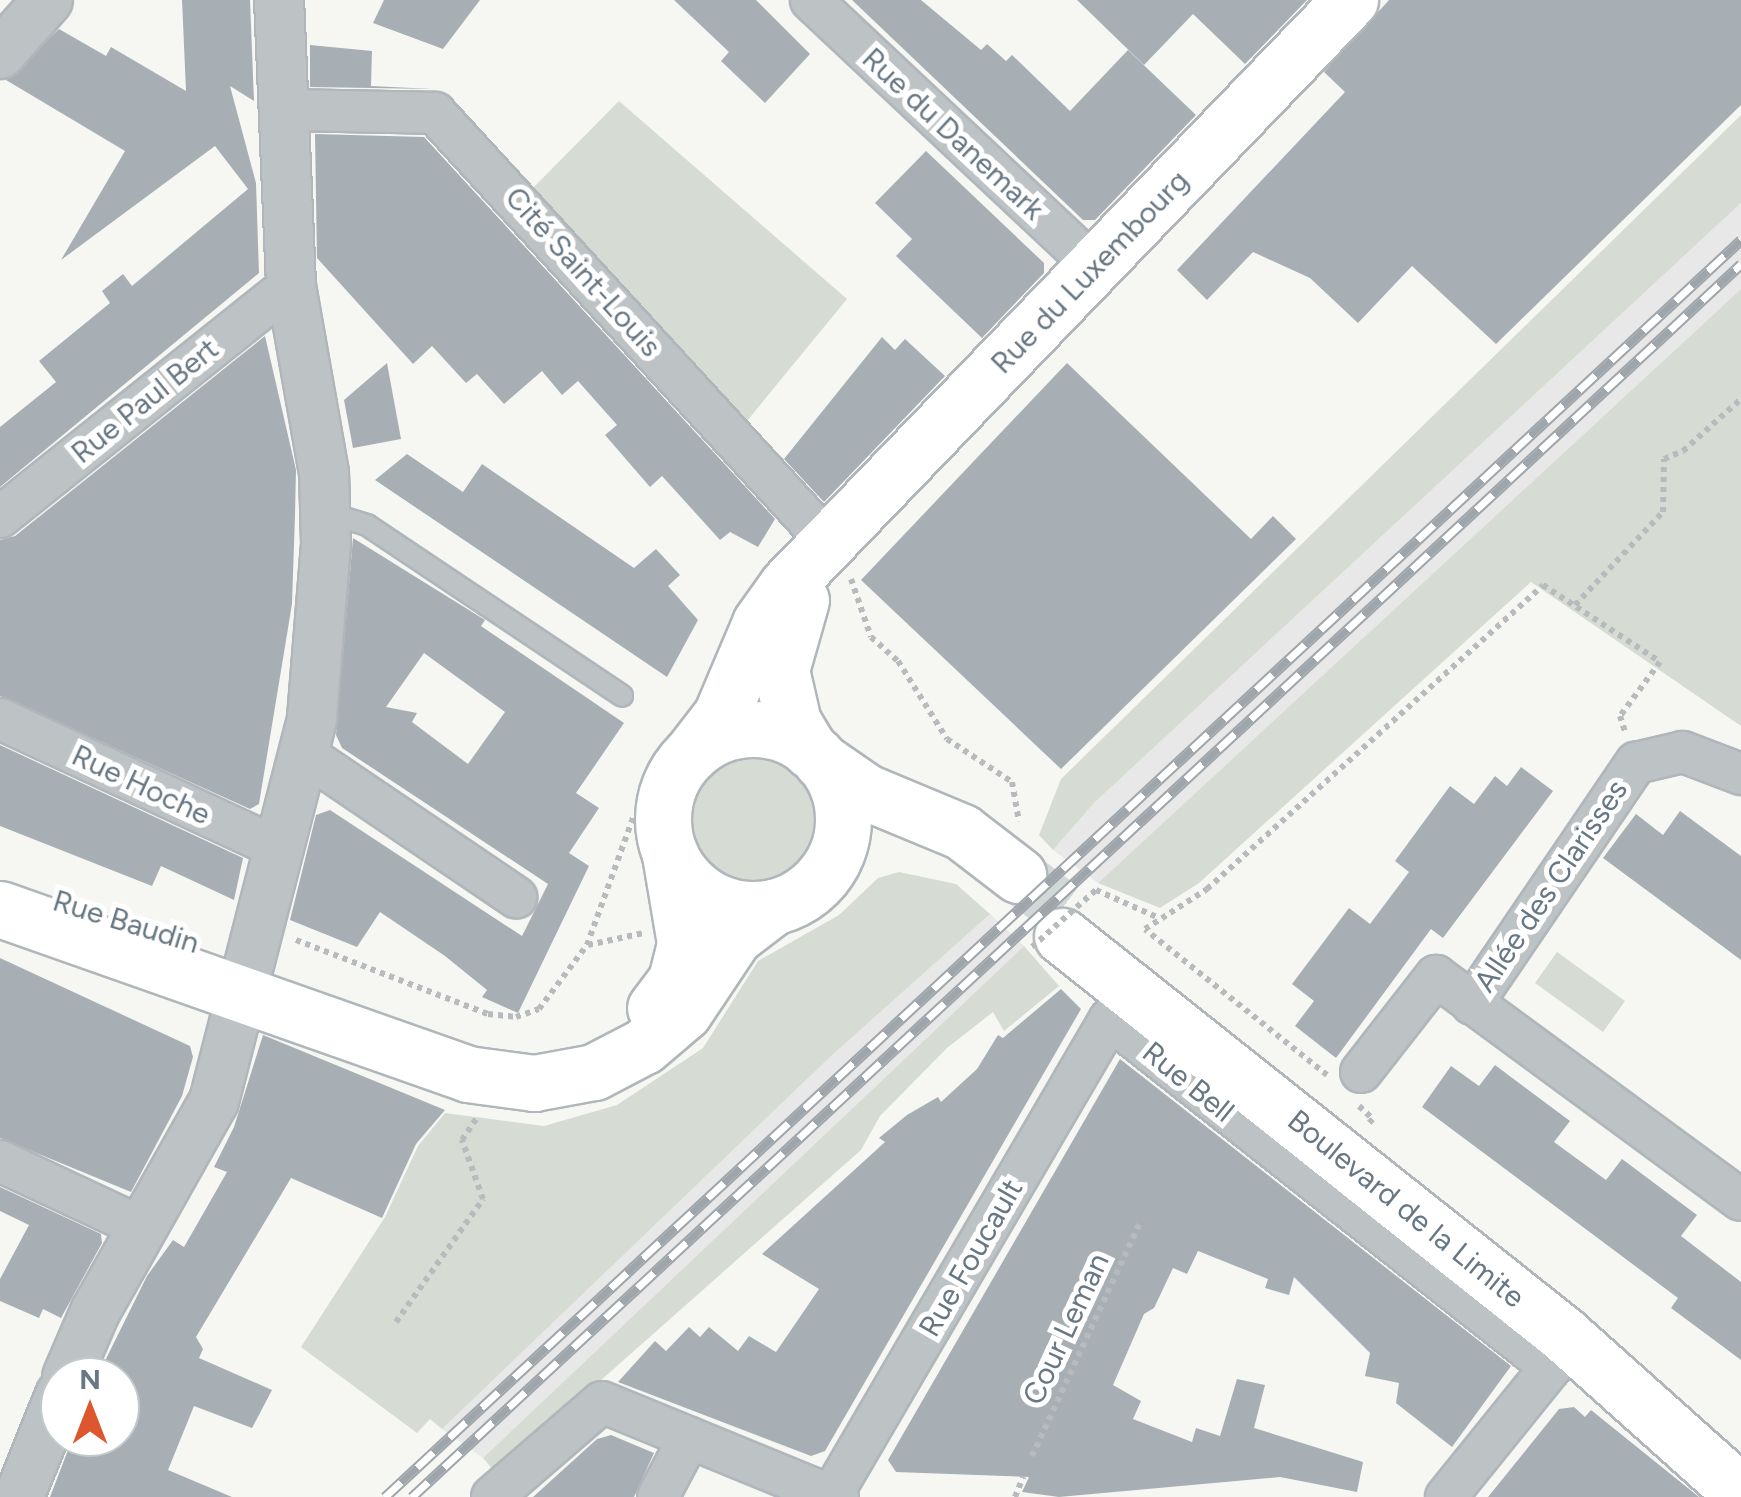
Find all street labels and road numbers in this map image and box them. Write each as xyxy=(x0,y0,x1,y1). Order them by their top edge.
street label: Rue du Danemark xyxy=(855,40,1051,228)
street label: Rue du Luxembourg xyxy=(984,163,1196,381)
street label: Cité Saint-Louis xyxy=(497,180,669,364)
street label: Rue Paul Bert xyxy=(64,331,226,471)
street label: Rue Hoche xyxy=(66,737,216,833)
street label: Allée des Clarisses xyxy=(1467,773,1635,999)
street label: Rue Baudin xyxy=(49,883,203,961)
street label: Rue Bell xyxy=(1135,1034,1241,1130)
street label: Boulevard de la Limite xyxy=(1280,1102,1532,1316)
street label: Rue Foucault xyxy=(911,1173,1031,1343)
street label: Cour Leman xyxy=(1015,1248,1117,1410)

